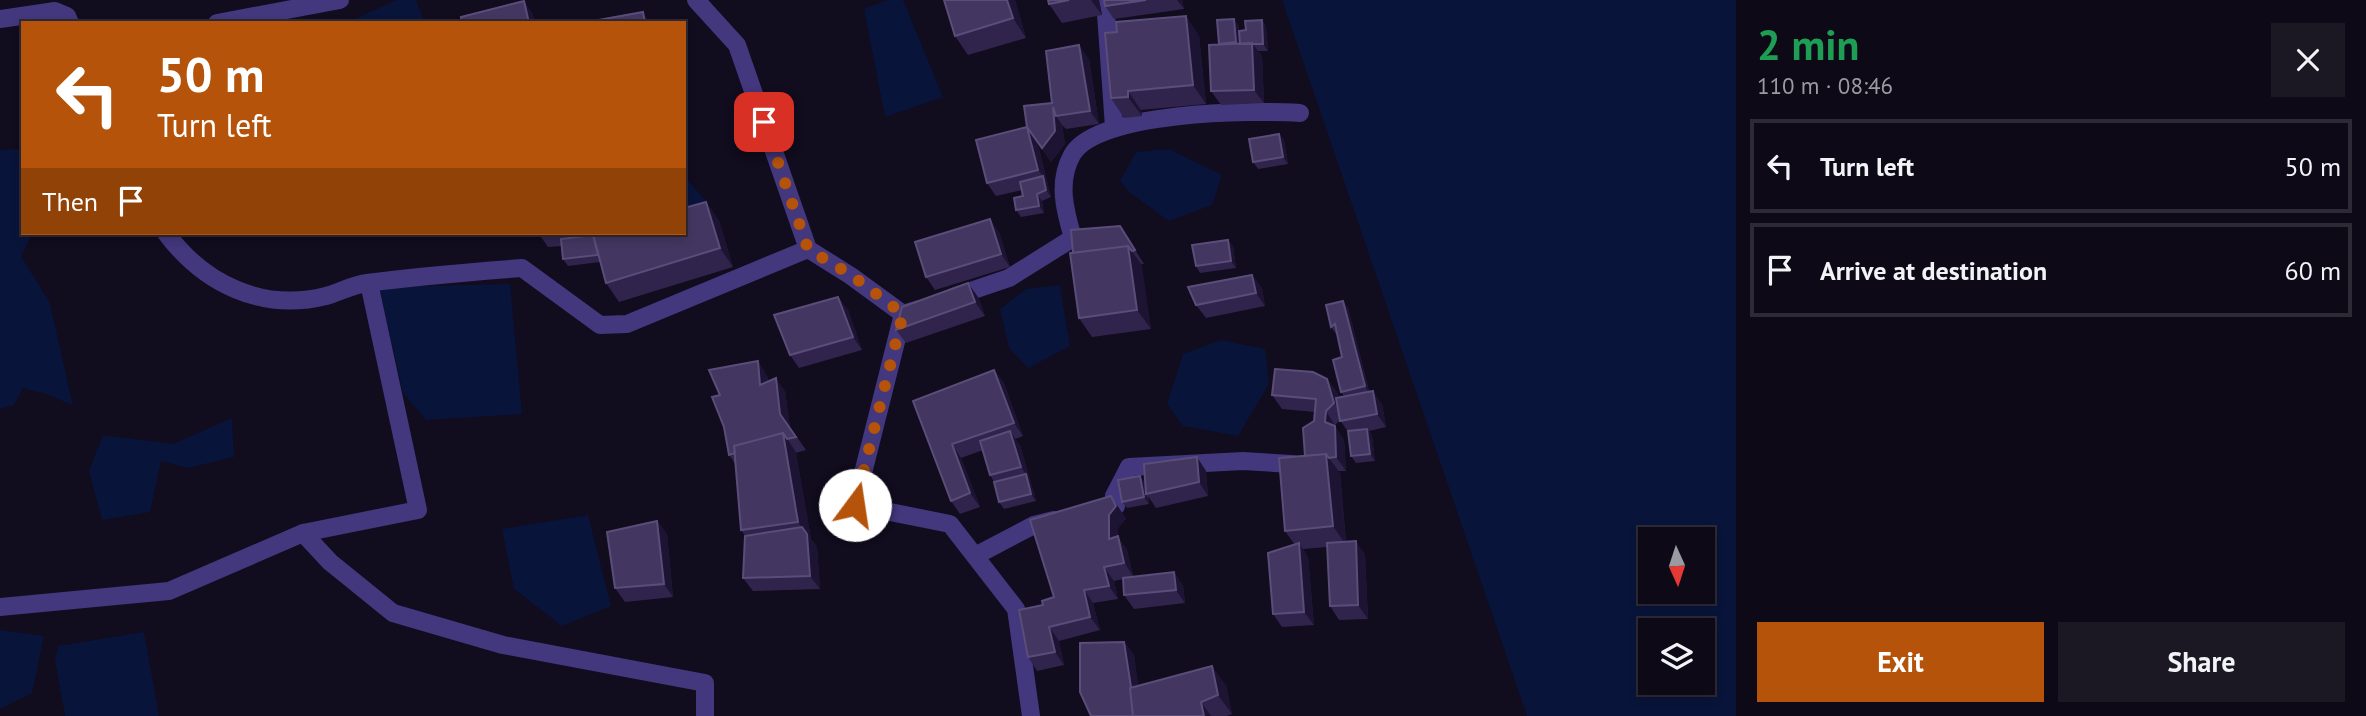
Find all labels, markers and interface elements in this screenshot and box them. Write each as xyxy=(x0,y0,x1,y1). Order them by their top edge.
text: 2 min xyxy=(1757,17,1859,72)
button: close xyxy=(2271,23,2345,97)
text: 50 m xyxy=(157,42,264,106)
icon: left xyxy=(42,49,133,140)
text: 110 m · 08:46 xyxy=(1757,71,1893,100)
pin xyxy=(734,92,794,152)
icon: arrive xyxy=(745,103,783,141)
text: Turn left xyxy=(157,104,272,146)
icon: left xyxy=(1761,147,1799,185)
text: Turn left xyxy=(1820,150,1914,183)
text: 50 m xyxy=(2285,150,2341,183)
icon: arrive xyxy=(112,182,150,220)
text: Then xyxy=(42,185,98,218)
icon: arrive xyxy=(1761,251,1799,289)
text: Arrive at destination xyxy=(1820,254,2047,287)
text: 60 m xyxy=(2285,254,2341,287)
position arrow xyxy=(818,468,892,542)
north arrow xyxy=(1638,527,1715,604)
map controls xyxy=(1638,527,1715,695)
button: layers xyxy=(1638,618,1715,695)
button: Exit xyxy=(1757,622,2044,702)
button: Share xyxy=(2058,622,2345,702)

